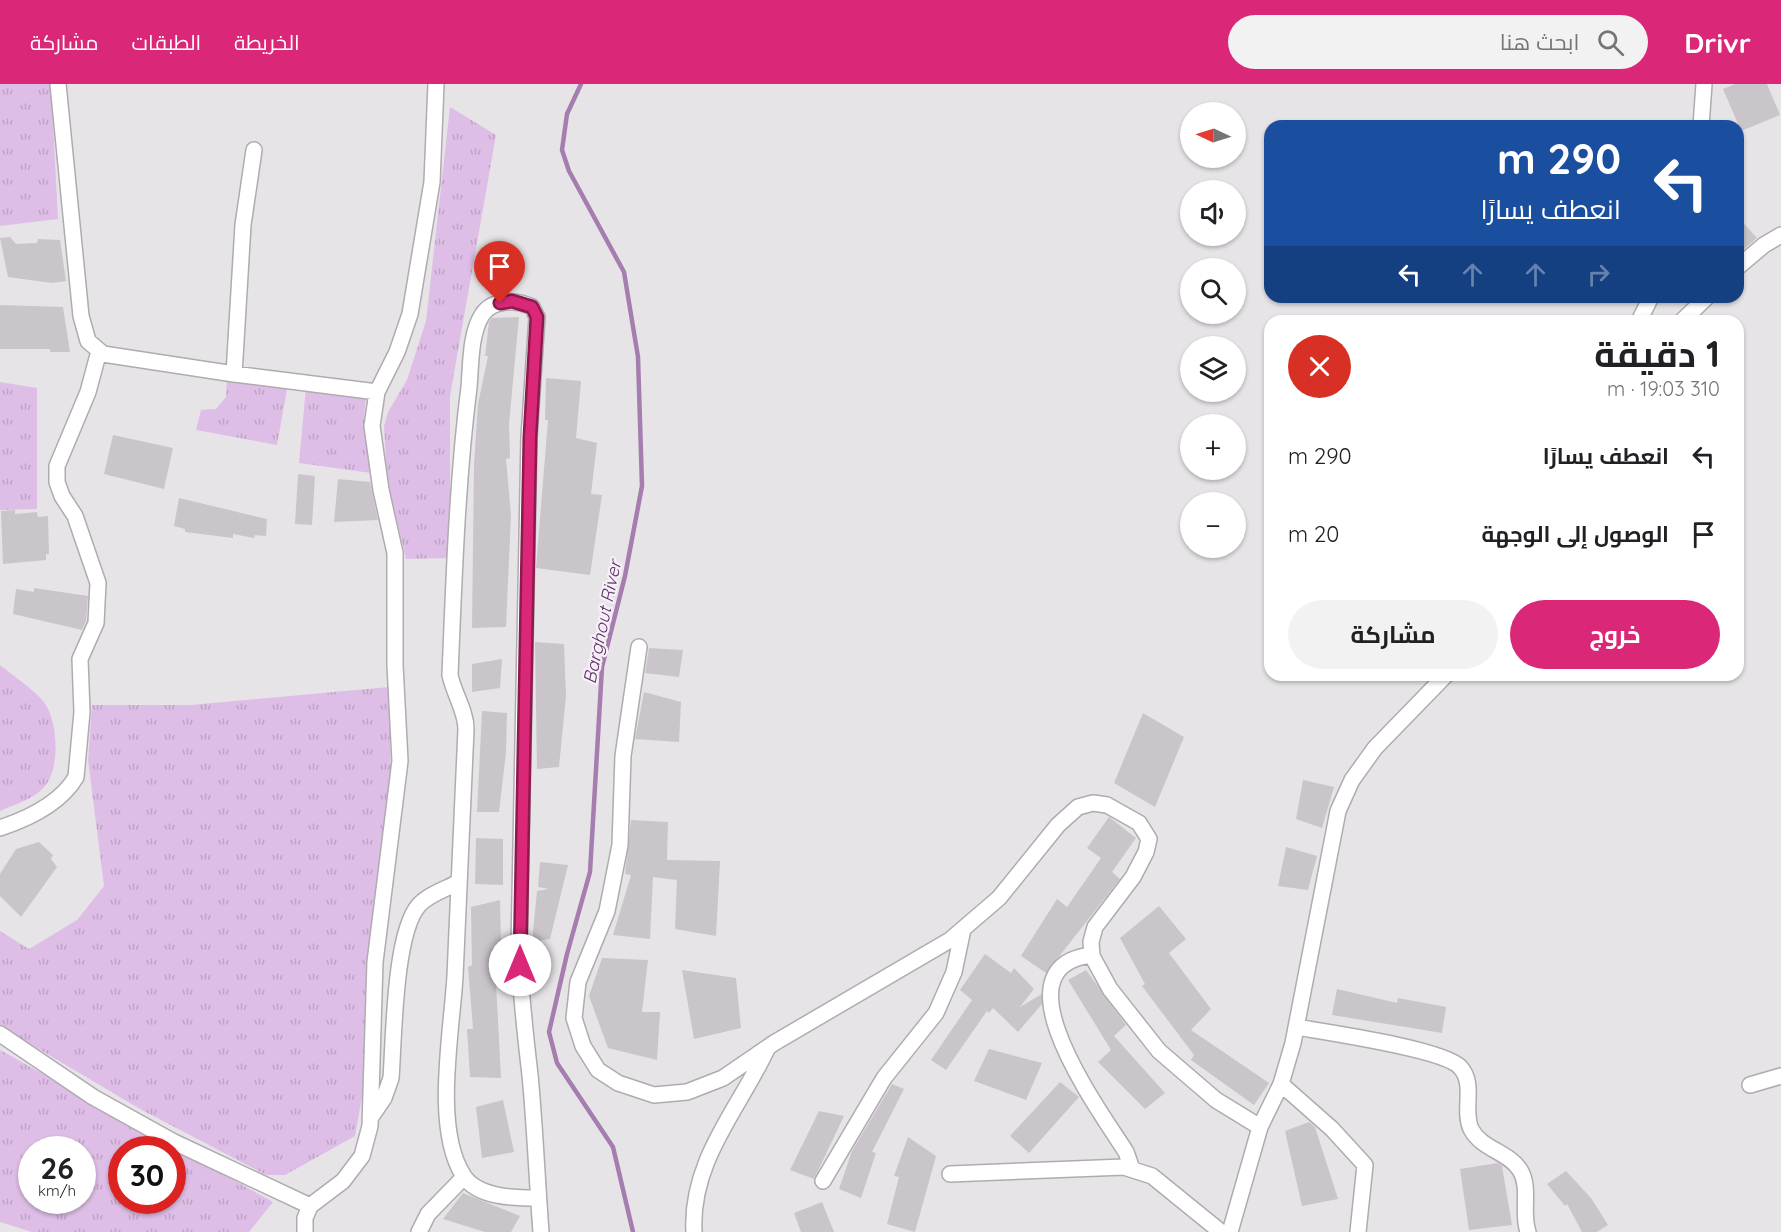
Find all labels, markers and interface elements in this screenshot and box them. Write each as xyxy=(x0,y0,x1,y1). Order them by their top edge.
search box xyxy=(1228,15,1648,69)
text: Drivr xyxy=(1684,25,1751,60)
icon: search xyxy=(1594,26,1627,59)
text: ابحث هنا xyxy=(1500,28,1579,56)
text: مشاركة xyxy=(30,29,99,55)
text: الطبقات xyxy=(132,29,201,55)
text: الخريطة xyxy=(234,29,300,55)
north arrow xyxy=(1180,102,1246,168)
map controls xyxy=(1180,102,1246,558)
text: 290 m xyxy=(1497,132,1621,185)
icon: left xyxy=(1642,144,1720,222)
button: sound xyxy=(1180,180,1246,246)
text: انعطف يسارًا xyxy=(1481,192,1621,226)
pin xyxy=(474,241,525,303)
icon: arrive xyxy=(483,250,516,283)
button: search xyxy=(1180,258,1246,324)
icon: left xyxy=(1393,258,1426,291)
icon: ahead xyxy=(1456,258,1489,291)
icon: ahead xyxy=(1519,258,1552,291)
icon: right xyxy=(1582,258,1615,291)
text: 1 دقيقة xyxy=(1594,331,1720,376)
button: close xyxy=(1288,335,1351,398)
button: layers xyxy=(1180,336,1246,402)
text: 310 m · 19:03 xyxy=(1607,376,1720,401)
button: + xyxy=(1180,414,1246,480)
icon: left xyxy=(1687,440,1720,473)
text: 290 m xyxy=(1288,442,1352,470)
text: انعطف يسارًا xyxy=(1543,442,1669,470)
button: − xyxy=(1180,492,1246,558)
icon: arrive xyxy=(1687,518,1720,551)
text: 20 m xyxy=(1288,520,1339,548)
text: الوصول إلى الوجهة xyxy=(1481,520,1669,548)
water label: Barghout River xyxy=(578,556,627,686)
button: مشاركة xyxy=(1288,600,1498,669)
button: خروج xyxy=(1510,600,1720,669)
position arrow xyxy=(488,933,552,997)
speed limit sign: 30 xyxy=(108,1136,186,1214)
text: 26 xyxy=(40,1149,74,1187)
text: km/h xyxy=(38,1181,76,1200)

